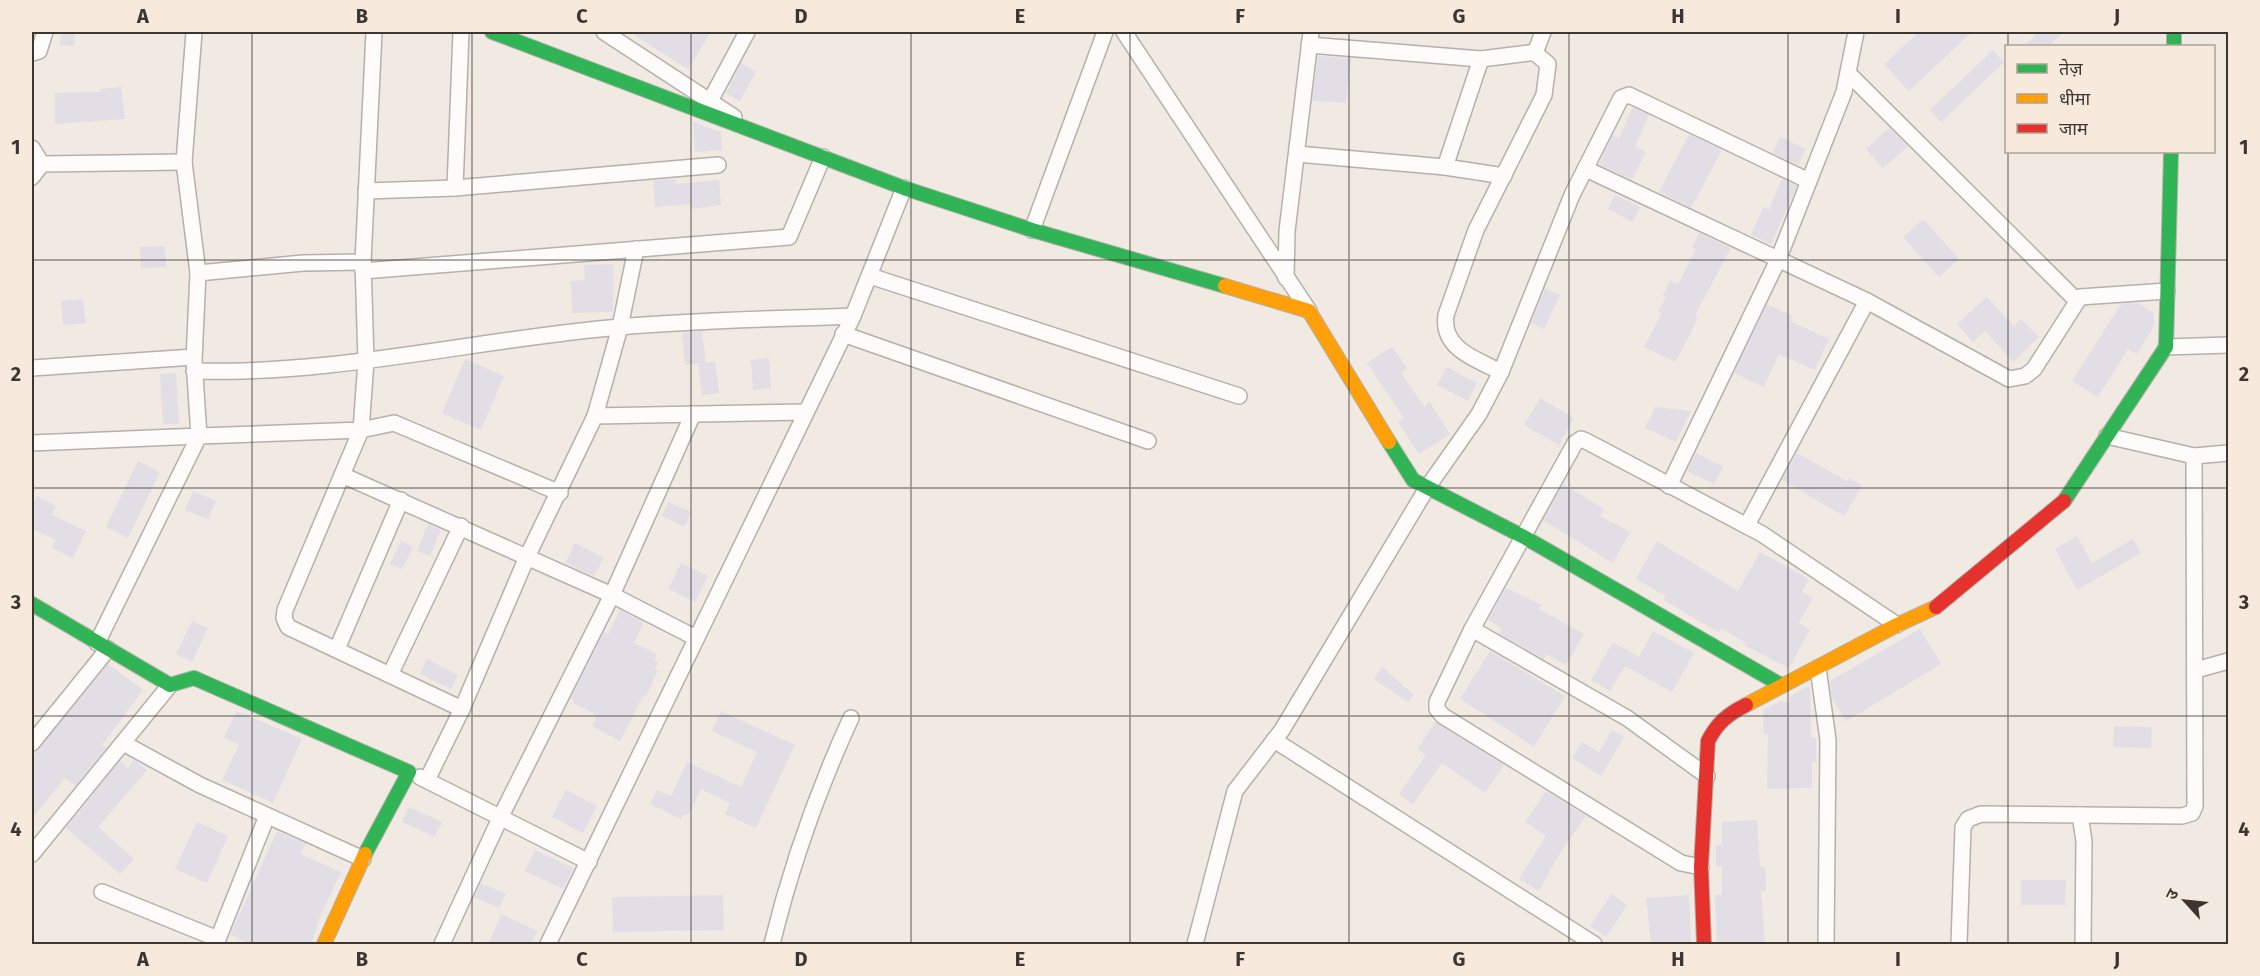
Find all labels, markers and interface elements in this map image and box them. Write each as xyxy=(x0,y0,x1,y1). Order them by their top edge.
text: A xyxy=(136,4,150,28)
text: B xyxy=(356,4,368,28)
text: C xyxy=(576,4,588,28)
text: D xyxy=(794,4,808,28)
text: E xyxy=(1015,4,1025,28)
text: F xyxy=(1235,4,1245,28)
text: G xyxy=(1453,4,1465,28)
text: H xyxy=(1671,4,1685,28)
text: I xyxy=(1895,4,1901,28)
text: J xyxy=(2113,4,2120,28)
legend xyxy=(2005,45,2215,153)
text: तेज़ xyxy=(2059,58,2083,80)
text: धीमा xyxy=(2059,88,2090,110)
text: जाम xyxy=(2059,118,2089,140)
text: 1 xyxy=(11,135,21,159)
text: 1 xyxy=(2239,135,2249,159)
text: 2 xyxy=(11,362,21,386)
text: 2 xyxy=(2239,362,2249,386)
text: 3 xyxy=(10,590,21,614)
text: 3 xyxy=(2238,590,2249,614)
text: 4 xyxy=(10,817,22,841)
text: 4 xyxy=(2238,817,2250,841)
north arrow xyxy=(2155,871,2215,931)
text: उ xyxy=(2161,885,2183,903)
text: A xyxy=(136,947,150,971)
text: B xyxy=(356,947,368,971)
text: C xyxy=(576,947,588,971)
text: D xyxy=(794,947,808,971)
text: E xyxy=(1015,947,1025,971)
text: F xyxy=(1235,947,1245,971)
text: G xyxy=(1453,947,1465,971)
text: H xyxy=(1671,947,1685,971)
text: I xyxy=(1895,947,1901,971)
text: J xyxy=(2113,947,2120,971)

